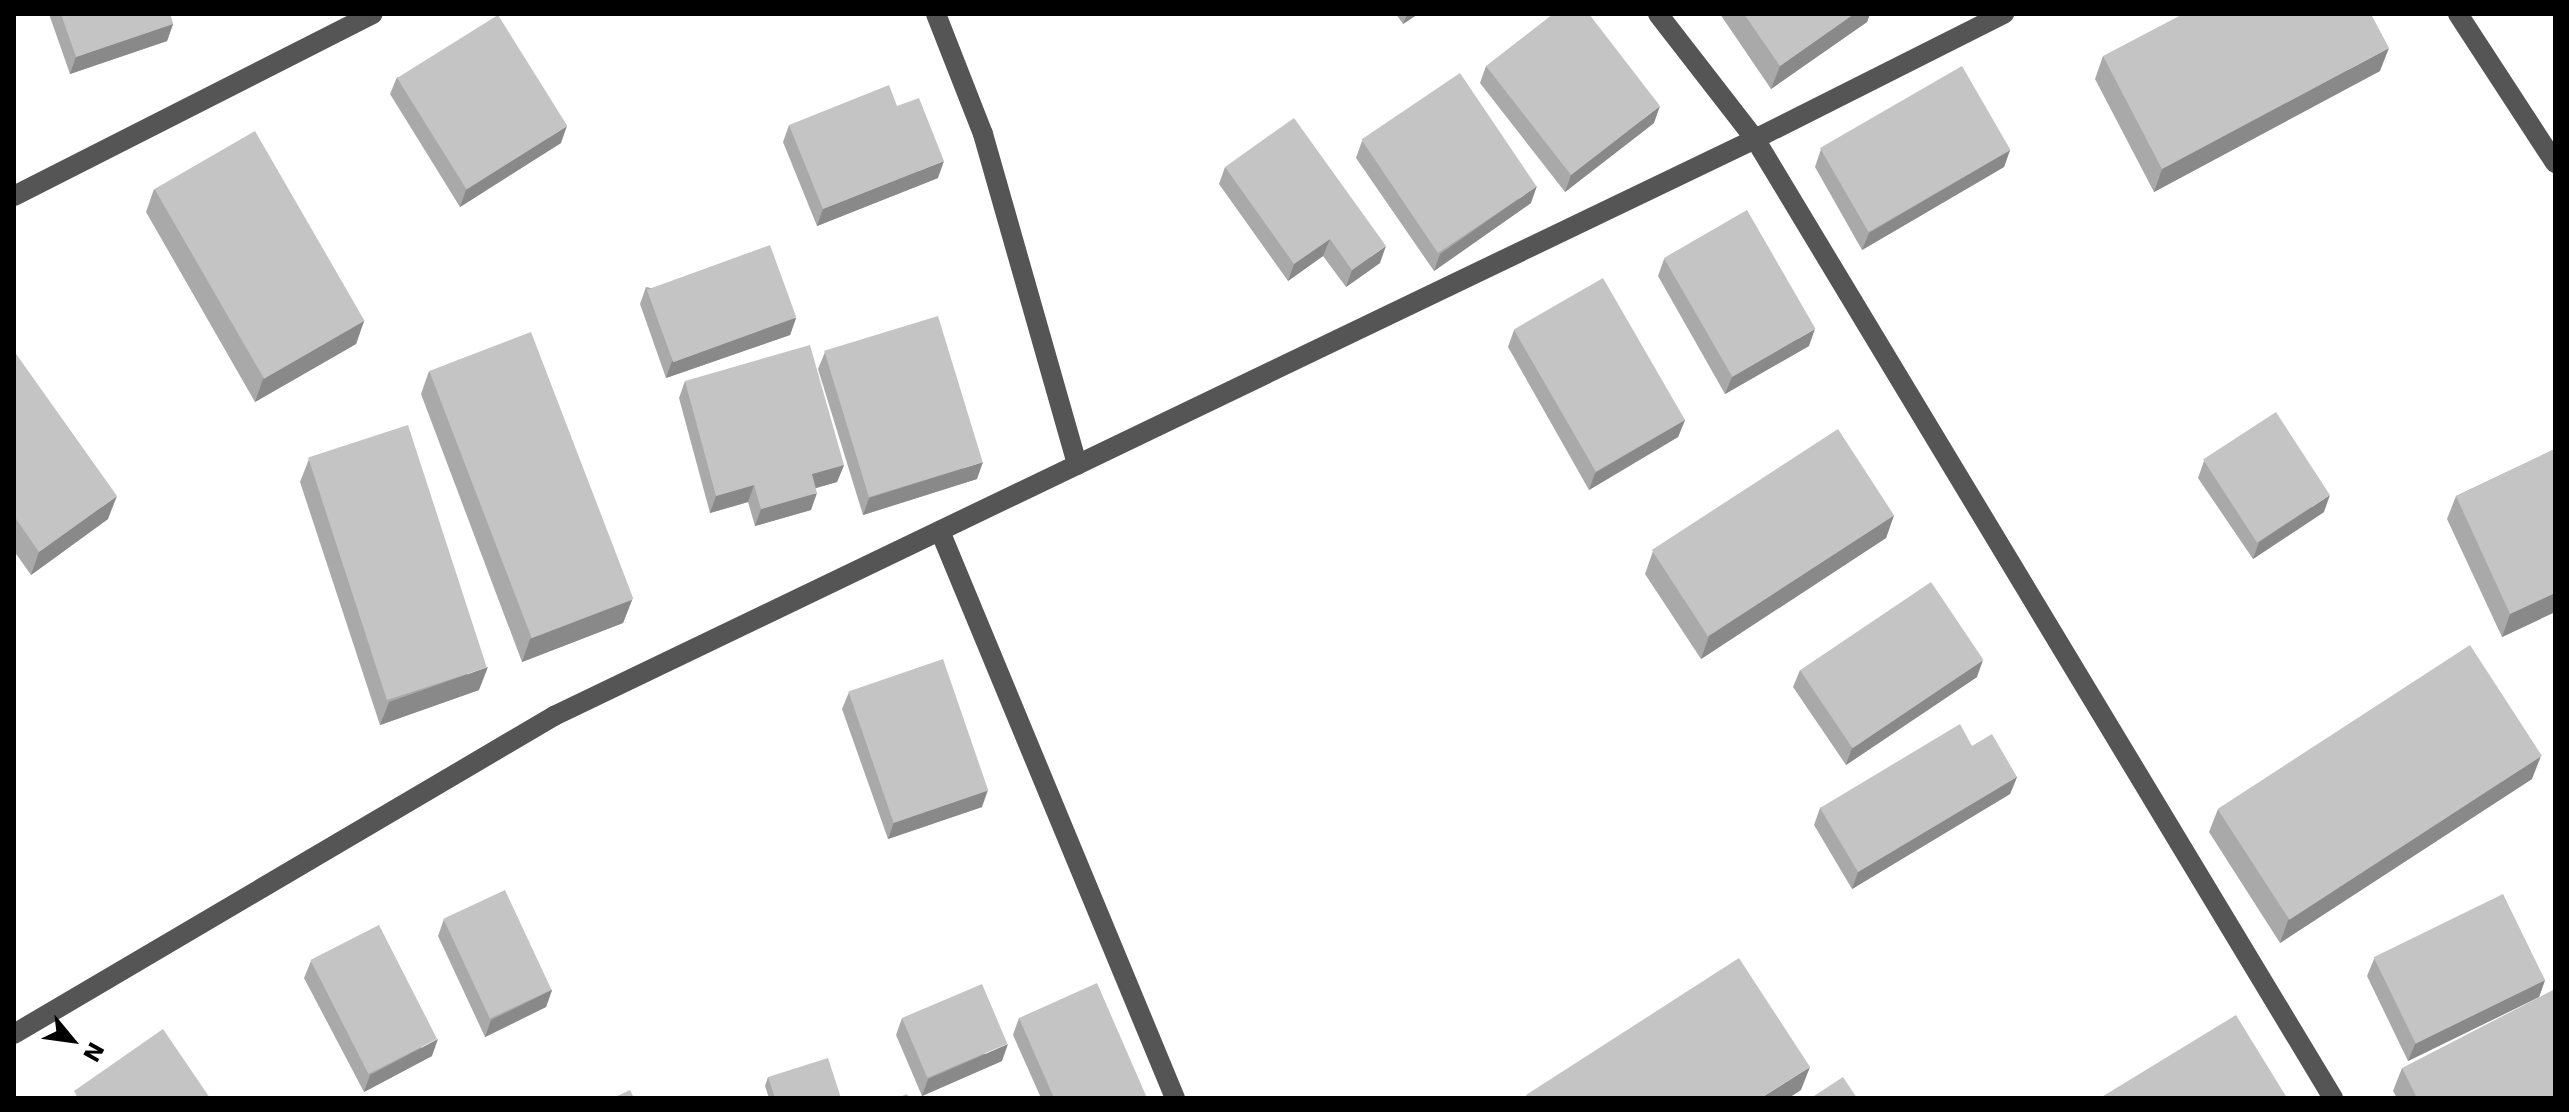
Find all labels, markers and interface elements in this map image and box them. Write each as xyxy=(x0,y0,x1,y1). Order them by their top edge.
north arrow xyxy=(32,1000,112,1080)
text: N xyxy=(78,1038,109,1066)

